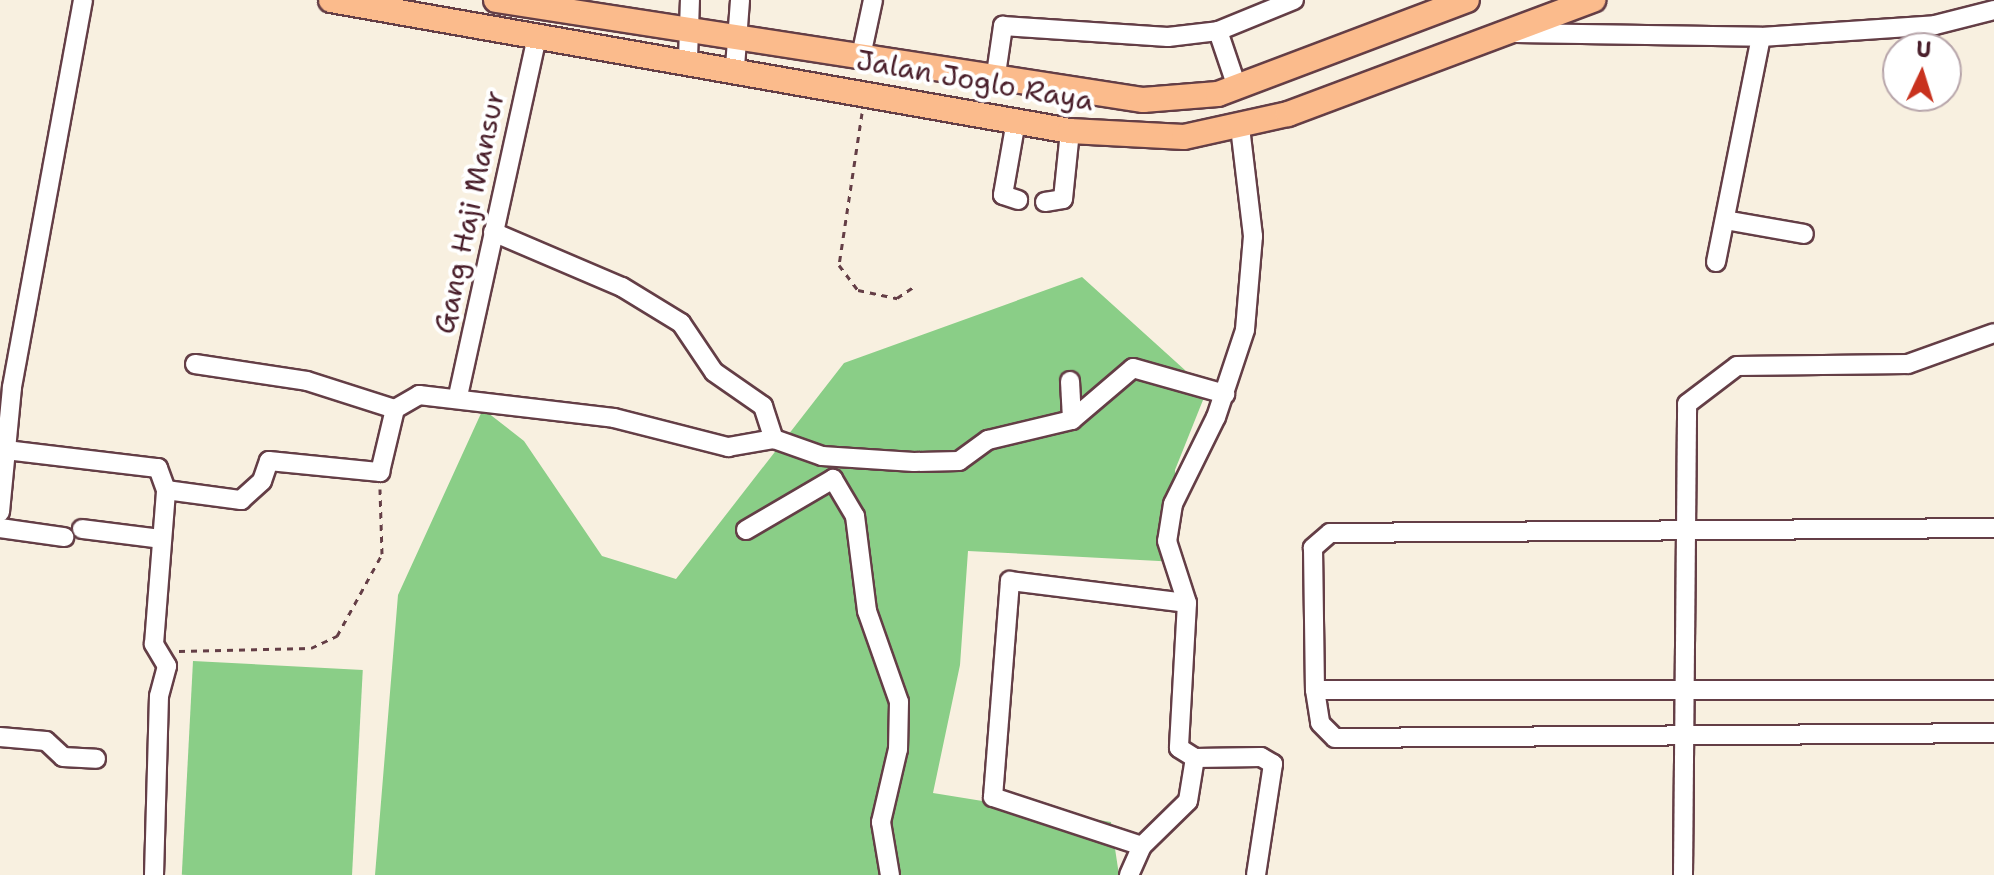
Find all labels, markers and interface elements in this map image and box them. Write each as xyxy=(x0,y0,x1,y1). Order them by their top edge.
north arrow xyxy=(1882,32,1962,112)
text: U xyxy=(1915,35,1932,65)
street label: Jalan Joglo Raya xyxy=(854,43,1096,117)
street label: Gang Haji Mansur xyxy=(427,87,511,337)

